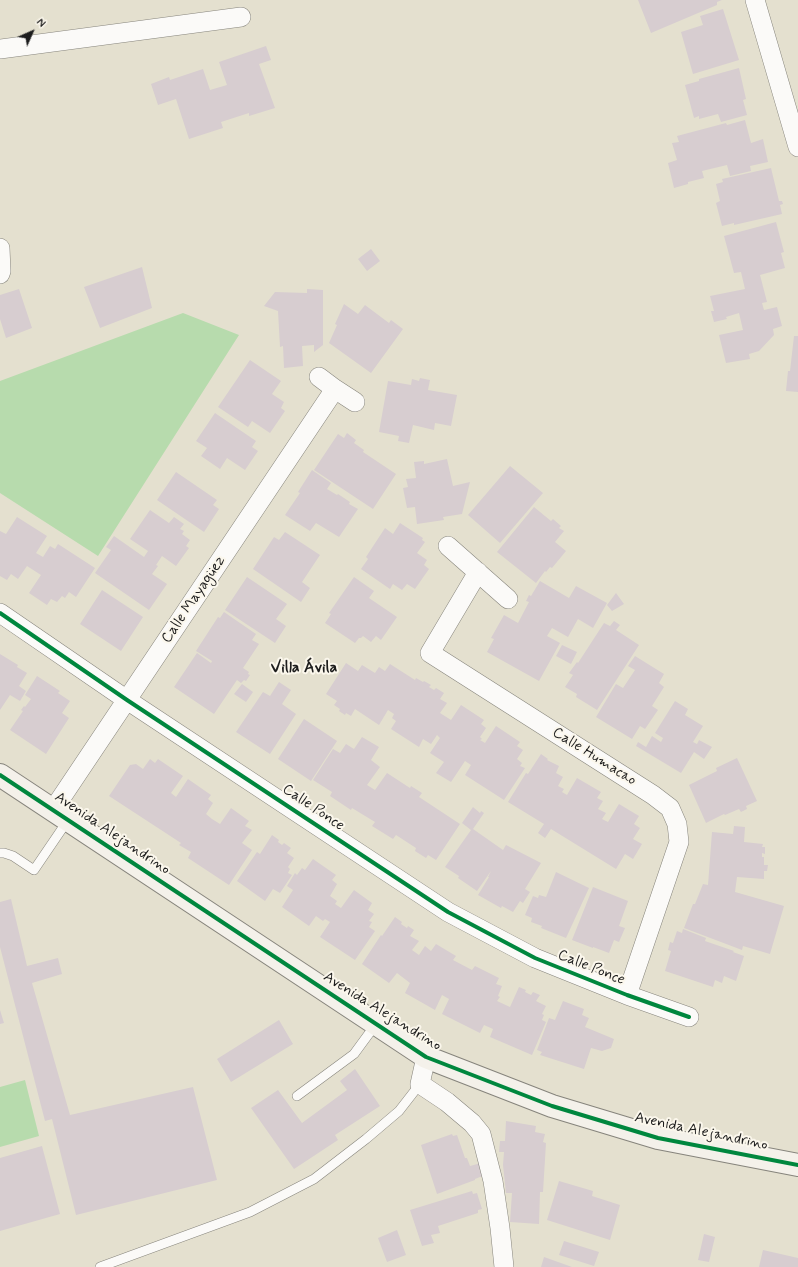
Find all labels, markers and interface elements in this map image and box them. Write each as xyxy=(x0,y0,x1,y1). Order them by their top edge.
north arrow xyxy=(12,12,52,52)
text: N xyxy=(33,16,48,31)
street label: Calle Mayagüez xyxy=(158,553,230,647)
district label: Villa Ávila xyxy=(271,659,337,679)
street label: Calle Humacao xyxy=(549,724,639,790)
street label: Calle Ponce xyxy=(279,781,347,835)
street label: Avenida Alejandrino xyxy=(51,789,173,879)
street label: Calle Ponce xyxy=(555,946,627,990)
street label: Avenida Alejandrino xyxy=(320,968,444,1056)
street label: Avenida Alejandrino xyxy=(633,1109,769,1155)

